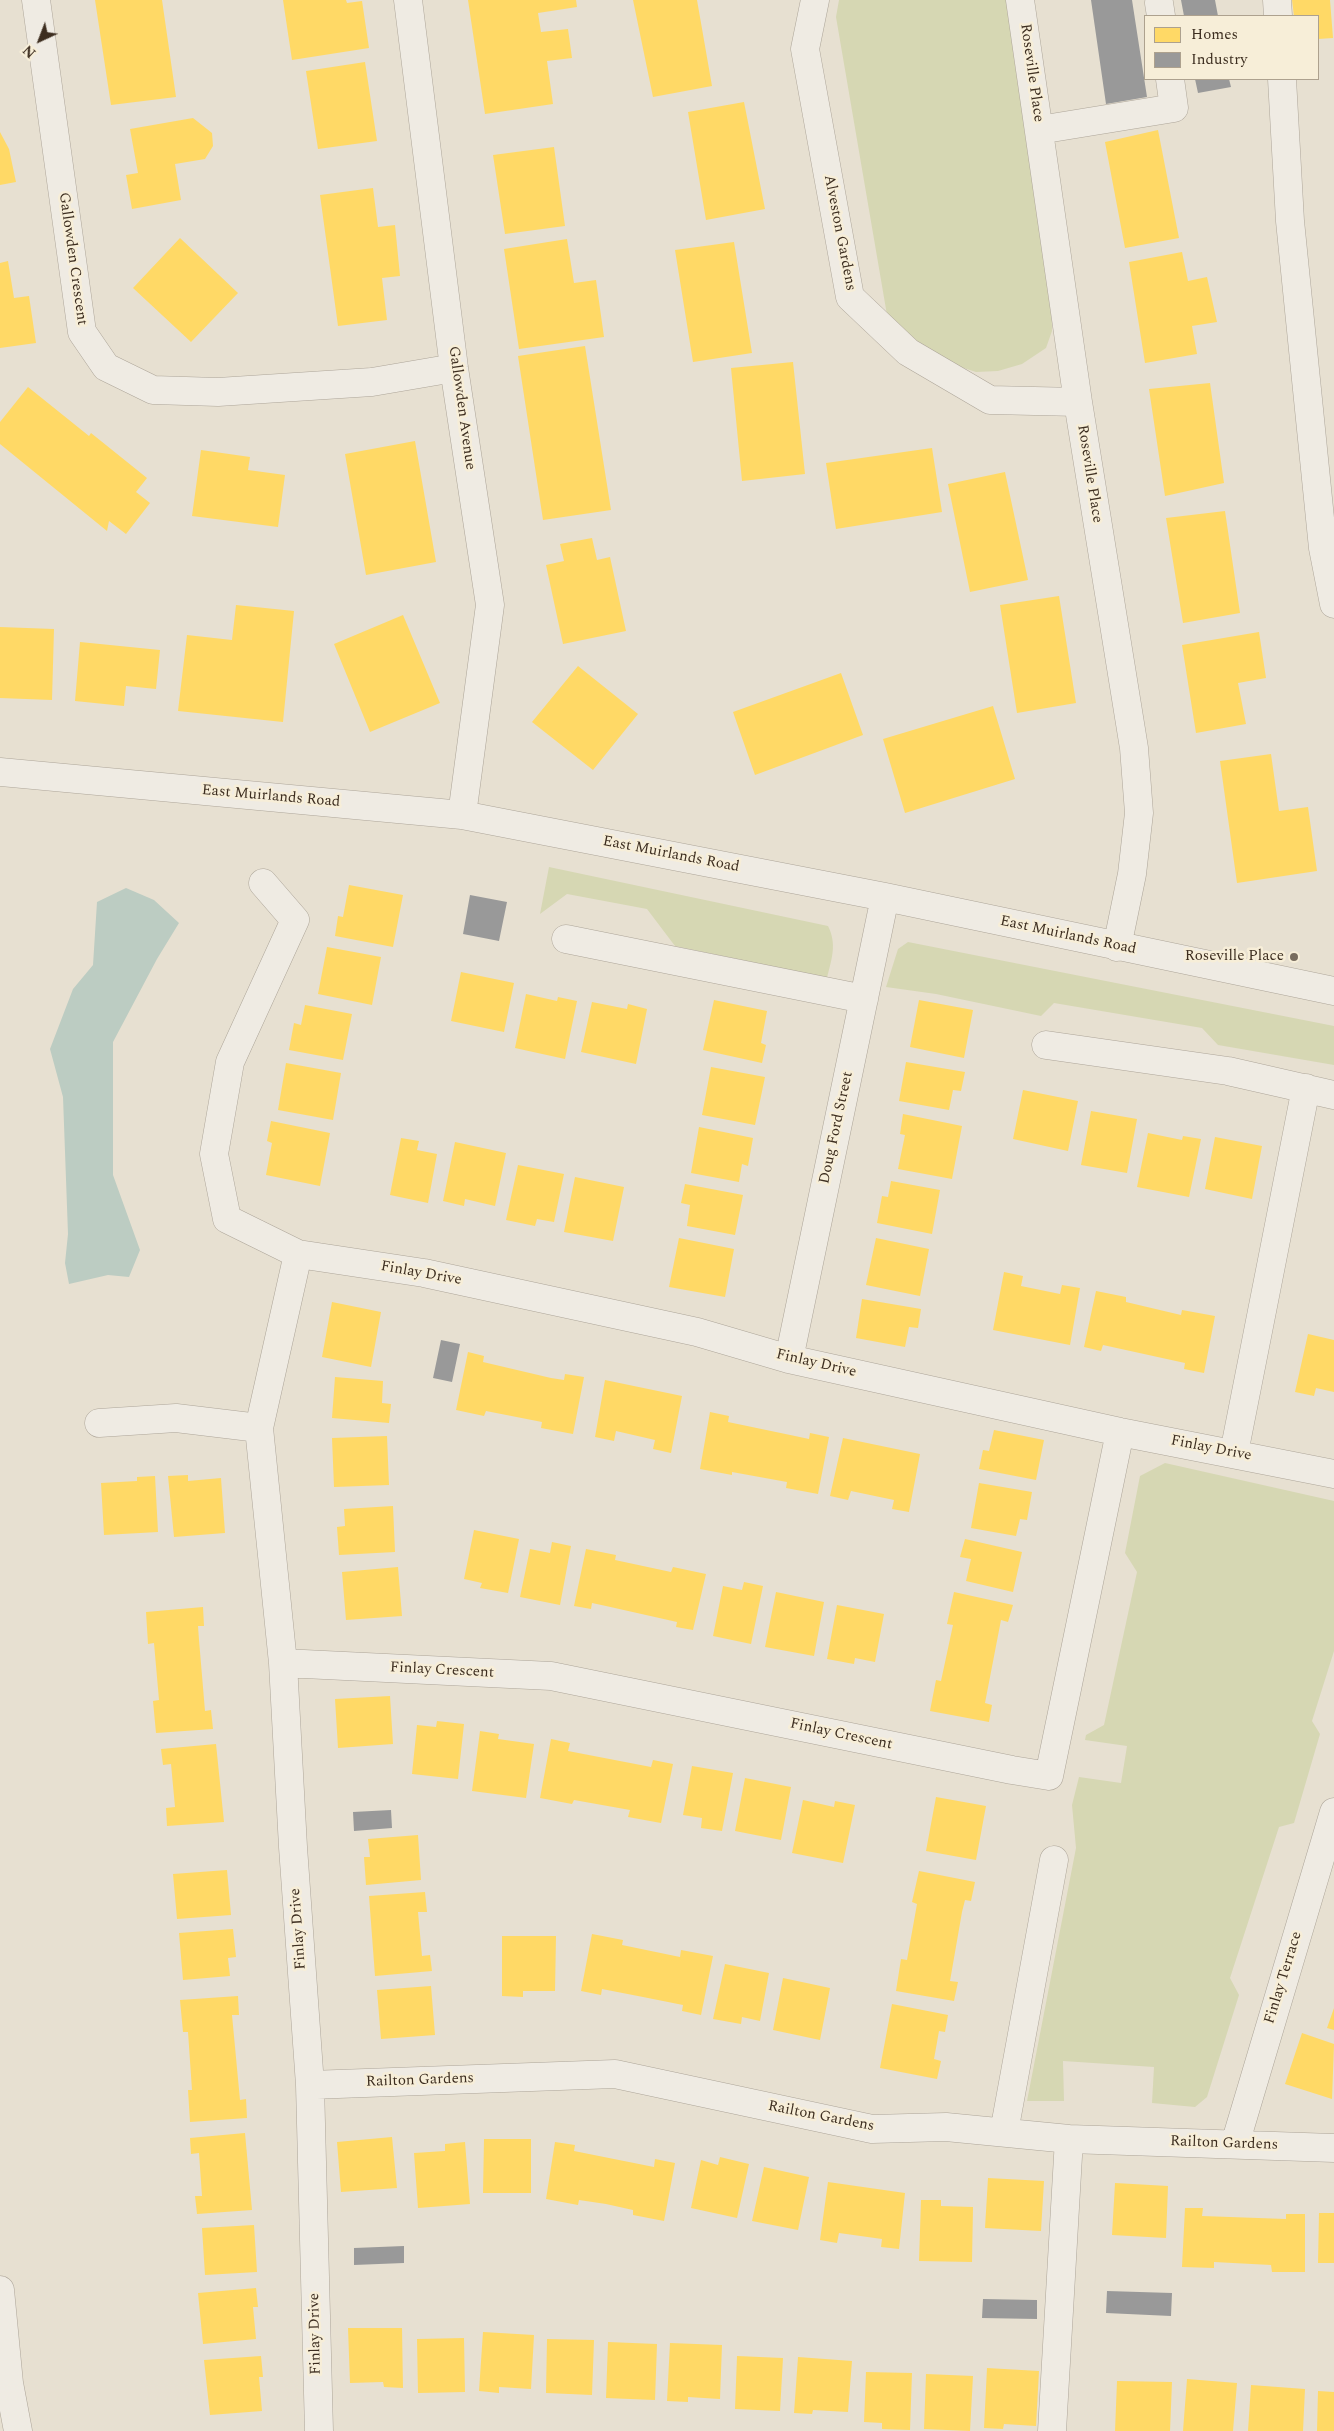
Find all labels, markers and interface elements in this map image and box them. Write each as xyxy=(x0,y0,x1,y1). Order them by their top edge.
north arrow xyxy=(15,15,65,65)
legend xyxy=(1144,15,1319,80)
street label: Roseville Place xyxy=(1015,23,1047,123)
text: Homes xyxy=(1191,23,1238,46)
text: N xyxy=(18,40,41,63)
text: Industry xyxy=(1191,48,1247,71)
street label: Alveston Gardens xyxy=(819,173,859,293)
street label: Gallowden Crescent xyxy=(54,191,90,327)
street label: Gallowden Avenue xyxy=(443,345,479,471)
street label: Roseville Place xyxy=(1072,424,1106,524)
street label: East Muirlands Road xyxy=(201,782,341,812)
street label: East Muirlands Road xyxy=(601,833,741,877)
street label: East Muirlands Road xyxy=(998,913,1138,959)
place label: Roseville Place xyxy=(1185,948,1284,966)
marker: Roseville Place xyxy=(1288,951,1300,963)
street label: Doug Ford Street xyxy=(816,1070,858,1186)
street label: Finlay Drive xyxy=(379,1258,463,1290)
street label: Finlay Drive xyxy=(774,1346,858,1382)
street label: Finlay Drive xyxy=(1169,1432,1253,1466)
street label: Finlay Crescent xyxy=(390,1659,494,1683)
street label: Finlay Crescent xyxy=(788,1715,894,1755)
street label: Finlay Drive xyxy=(287,1888,311,1970)
street label: Finlay Terrace xyxy=(1261,1930,1307,2026)
street label: Railton Gardens xyxy=(366,2070,474,2092)
street label: Railton Gardens xyxy=(766,2098,876,2136)
street label: Railton Gardens xyxy=(1170,2133,1278,2155)
street label: Finlay Drive xyxy=(306,2293,326,2375)

